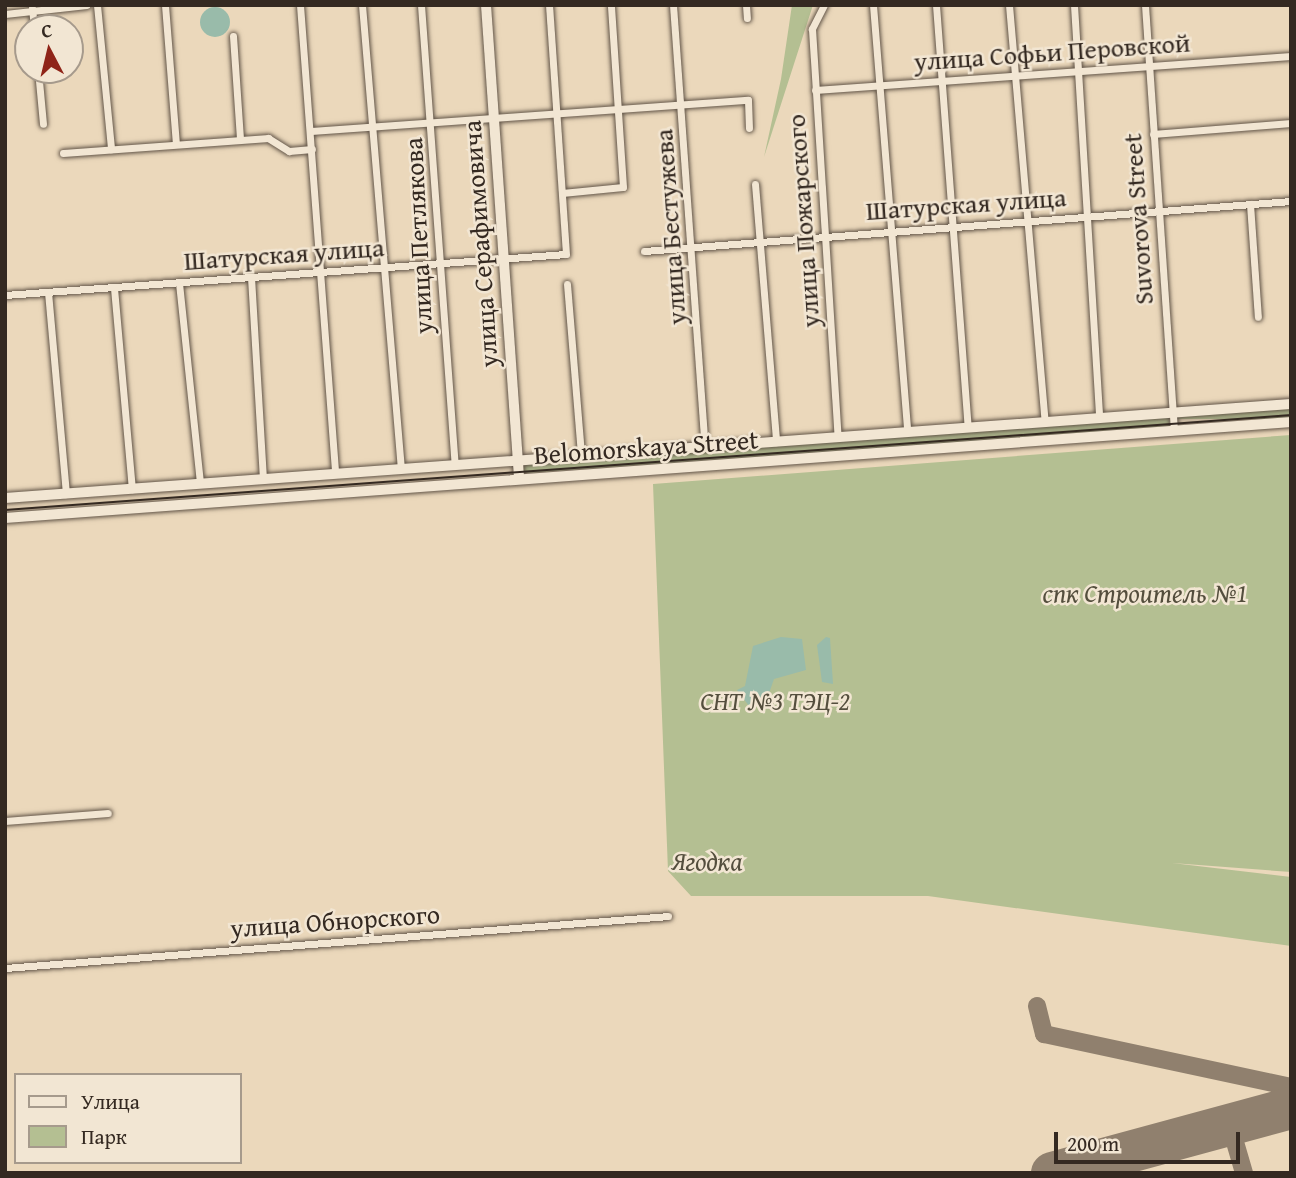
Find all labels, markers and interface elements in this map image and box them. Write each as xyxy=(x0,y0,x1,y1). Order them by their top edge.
north arrow xyxy=(14,14,84,84)
text: С xyxy=(40,16,54,45)
street label: улица Софьи Перовской xyxy=(913,27,1191,77)
street label: улица Пожарского xyxy=(780,113,826,329)
street label: улица Серафимовича xyxy=(456,119,504,369)
street label: улица Бестужева xyxy=(648,128,692,326)
street label: Suvorova Street xyxy=(1116,132,1160,306)
street label: улица Петлякова xyxy=(397,137,439,335)
street label: Шатурская улица xyxy=(865,181,1067,227)
street label: Шатурская улица xyxy=(183,231,385,277)
street label: Belomorskaya Street xyxy=(533,424,759,470)
park label: спк Строитель №1 xyxy=(1043,577,1247,609)
park label: СНТ №3 ТЭЦ-2 xyxy=(700,685,850,717)
park label: Ягодка xyxy=(672,845,742,877)
street label: улица Обнорского xyxy=(229,898,441,944)
legend xyxy=(14,1073,242,1164)
text: Улица xyxy=(81,1086,140,1117)
scale bar xyxy=(1058,1118,1244,1162)
text: Парк xyxy=(81,1121,127,1152)
text: 200 m xyxy=(1067,1128,1119,1159)

